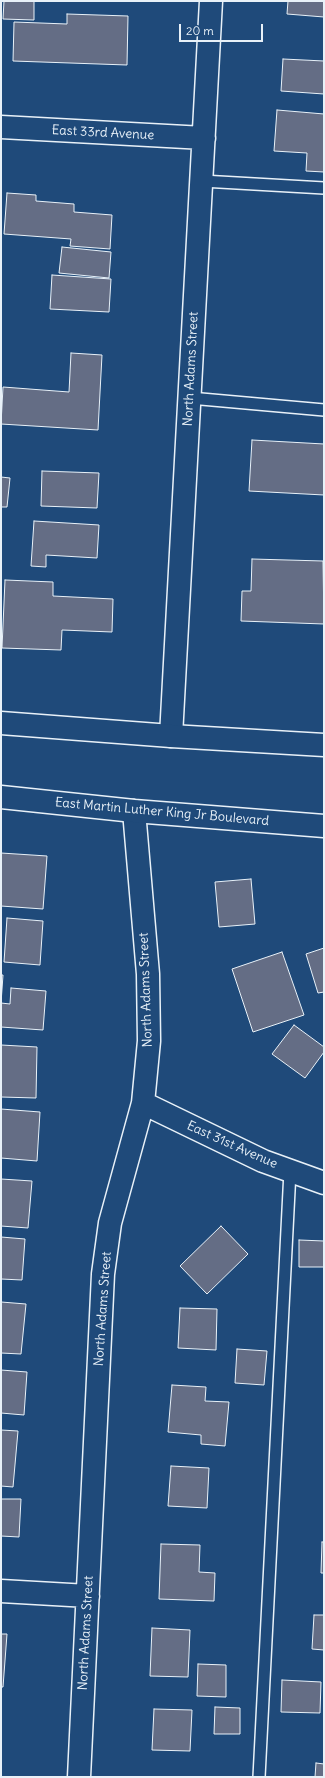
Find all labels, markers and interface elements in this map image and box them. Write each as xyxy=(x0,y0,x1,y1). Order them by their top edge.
scale bar xyxy=(181,16,265,42)
text: 20 m xyxy=(186,23,214,38)
street label: East 33rd Avenue xyxy=(51,123,155,143)
street label: North Adams Street xyxy=(180,311,202,427)
street label: East Martin Luther King Jr Boulevard xyxy=(54,795,270,829)
street label: North Adams Street xyxy=(136,932,156,1048)
street label: East 31st Avenue xyxy=(184,1118,280,1172)
street label: North Adams Street xyxy=(91,1251,115,1367)
street label: North Adams Street xyxy=(75,1575,97,1691)

